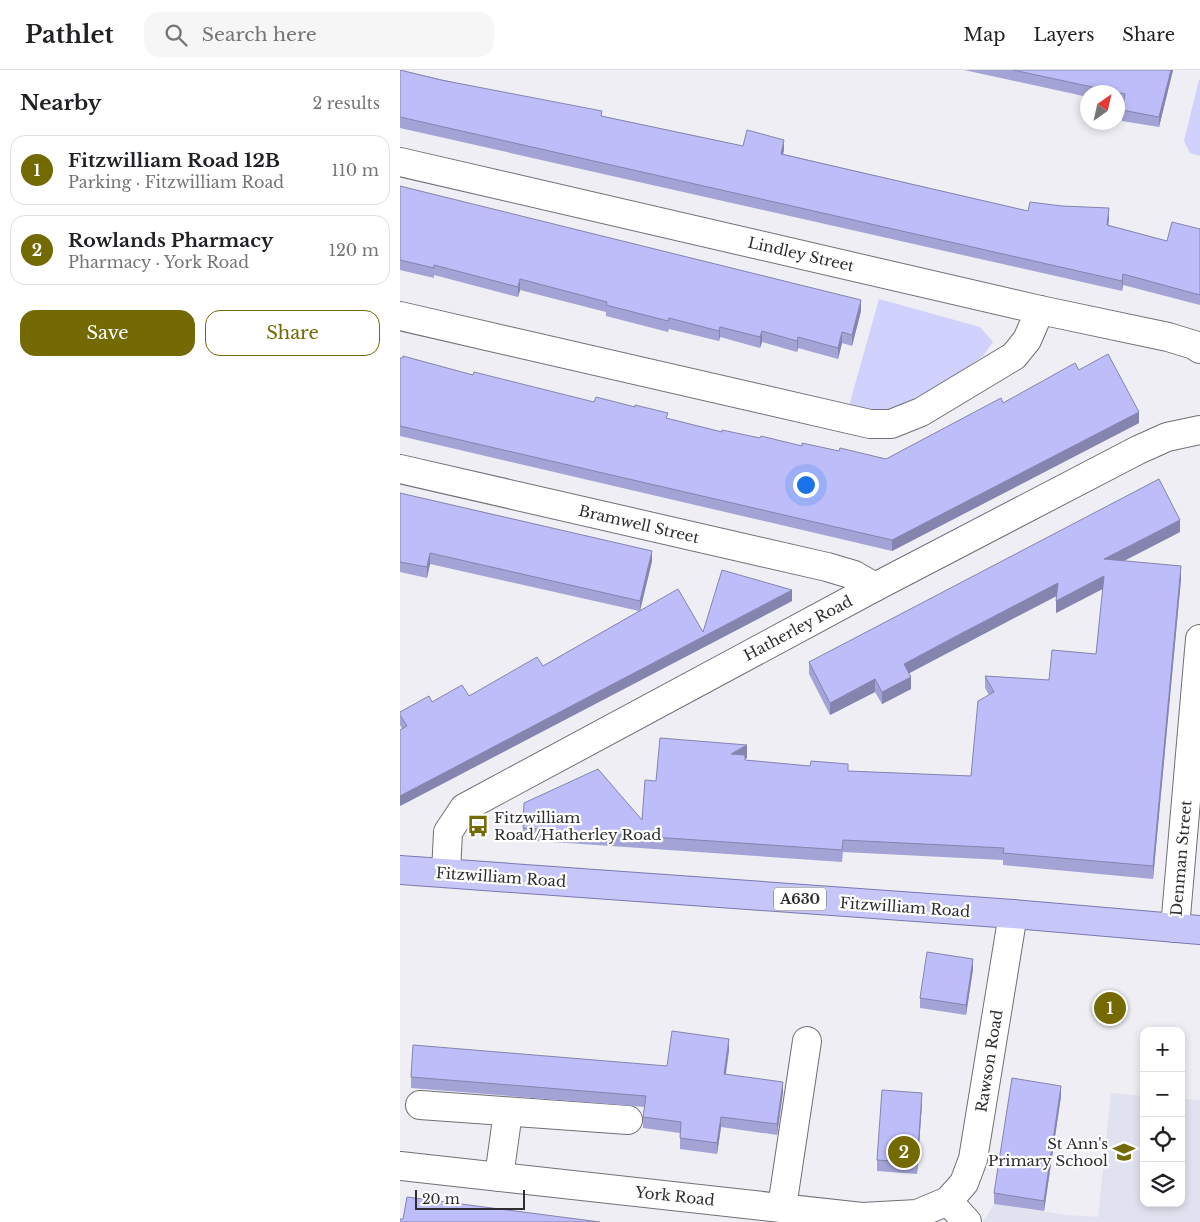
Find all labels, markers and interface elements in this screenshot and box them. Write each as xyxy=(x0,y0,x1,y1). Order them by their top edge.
search box xyxy=(144,12,494,57)
text: Pathlet xyxy=(25,20,114,49)
icon: search xyxy=(162,21,190,49)
text: Search here xyxy=(202,23,317,46)
text: Map xyxy=(964,24,1005,46)
text: Layers xyxy=(1033,24,1094,46)
text: Share xyxy=(1122,24,1175,46)
north arrow xyxy=(1080,85,1125,130)
text: Nearby xyxy=(20,90,101,116)
text: 2 results xyxy=(312,93,380,113)
text: Fitzwilliam Road 12B xyxy=(68,149,280,172)
text: 1 xyxy=(34,160,40,180)
text: 110 m xyxy=(332,160,379,180)
text: Parking · Fitzwilliam Road xyxy=(68,172,284,192)
text: Rowlands Pharmacy xyxy=(68,229,273,252)
street label: Lindley Street xyxy=(746,233,856,276)
text: 2 xyxy=(32,240,42,260)
text: 120 m xyxy=(329,240,379,260)
text: Pharmacy · York Road xyxy=(68,252,249,272)
button: Save xyxy=(20,310,195,356)
button: Share xyxy=(205,310,380,356)
your location xyxy=(793,472,819,498)
street label: Bramwell Street xyxy=(577,501,701,547)
street label: Hatherley Road xyxy=(740,591,856,665)
street label: Denman Street xyxy=(1166,799,1196,917)
place label: Fitzwilliam Road/Hatherley Road xyxy=(494,808,661,844)
bus stop icon: Fitzwilliam Road/Hatherley Road xyxy=(465,813,491,839)
street label: Fitzwilliam Road xyxy=(435,863,567,891)
road number: A630 xyxy=(774,888,826,911)
street label: Fitzwilliam Road xyxy=(839,893,971,921)
pin: 1 xyxy=(1094,989,1126,1027)
street label: Rawson Road xyxy=(972,1008,1006,1114)
map controls xyxy=(1140,1027,1185,1207)
button: + xyxy=(1140,1027,1185,1072)
button: − xyxy=(1140,1072,1185,1117)
button: locate xyxy=(1140,1117,1185,1162)
pin: 2 xyxy=(888,1133,920,1171)
place label: St Ann's Primary School xyxy=(988,1134,1108,1170)
school or university icon: St Ann's Primary School xyxy=(1111,1139,1137,1165)
button: layers xyxy=(1140,1162,1185,1207)
street label: York Road xyxy=(633,1182,716,1210)
scale bar xyxy=(415,1187,525,1210)
text: 20 m xyxy=(422,1190,460,1208)

